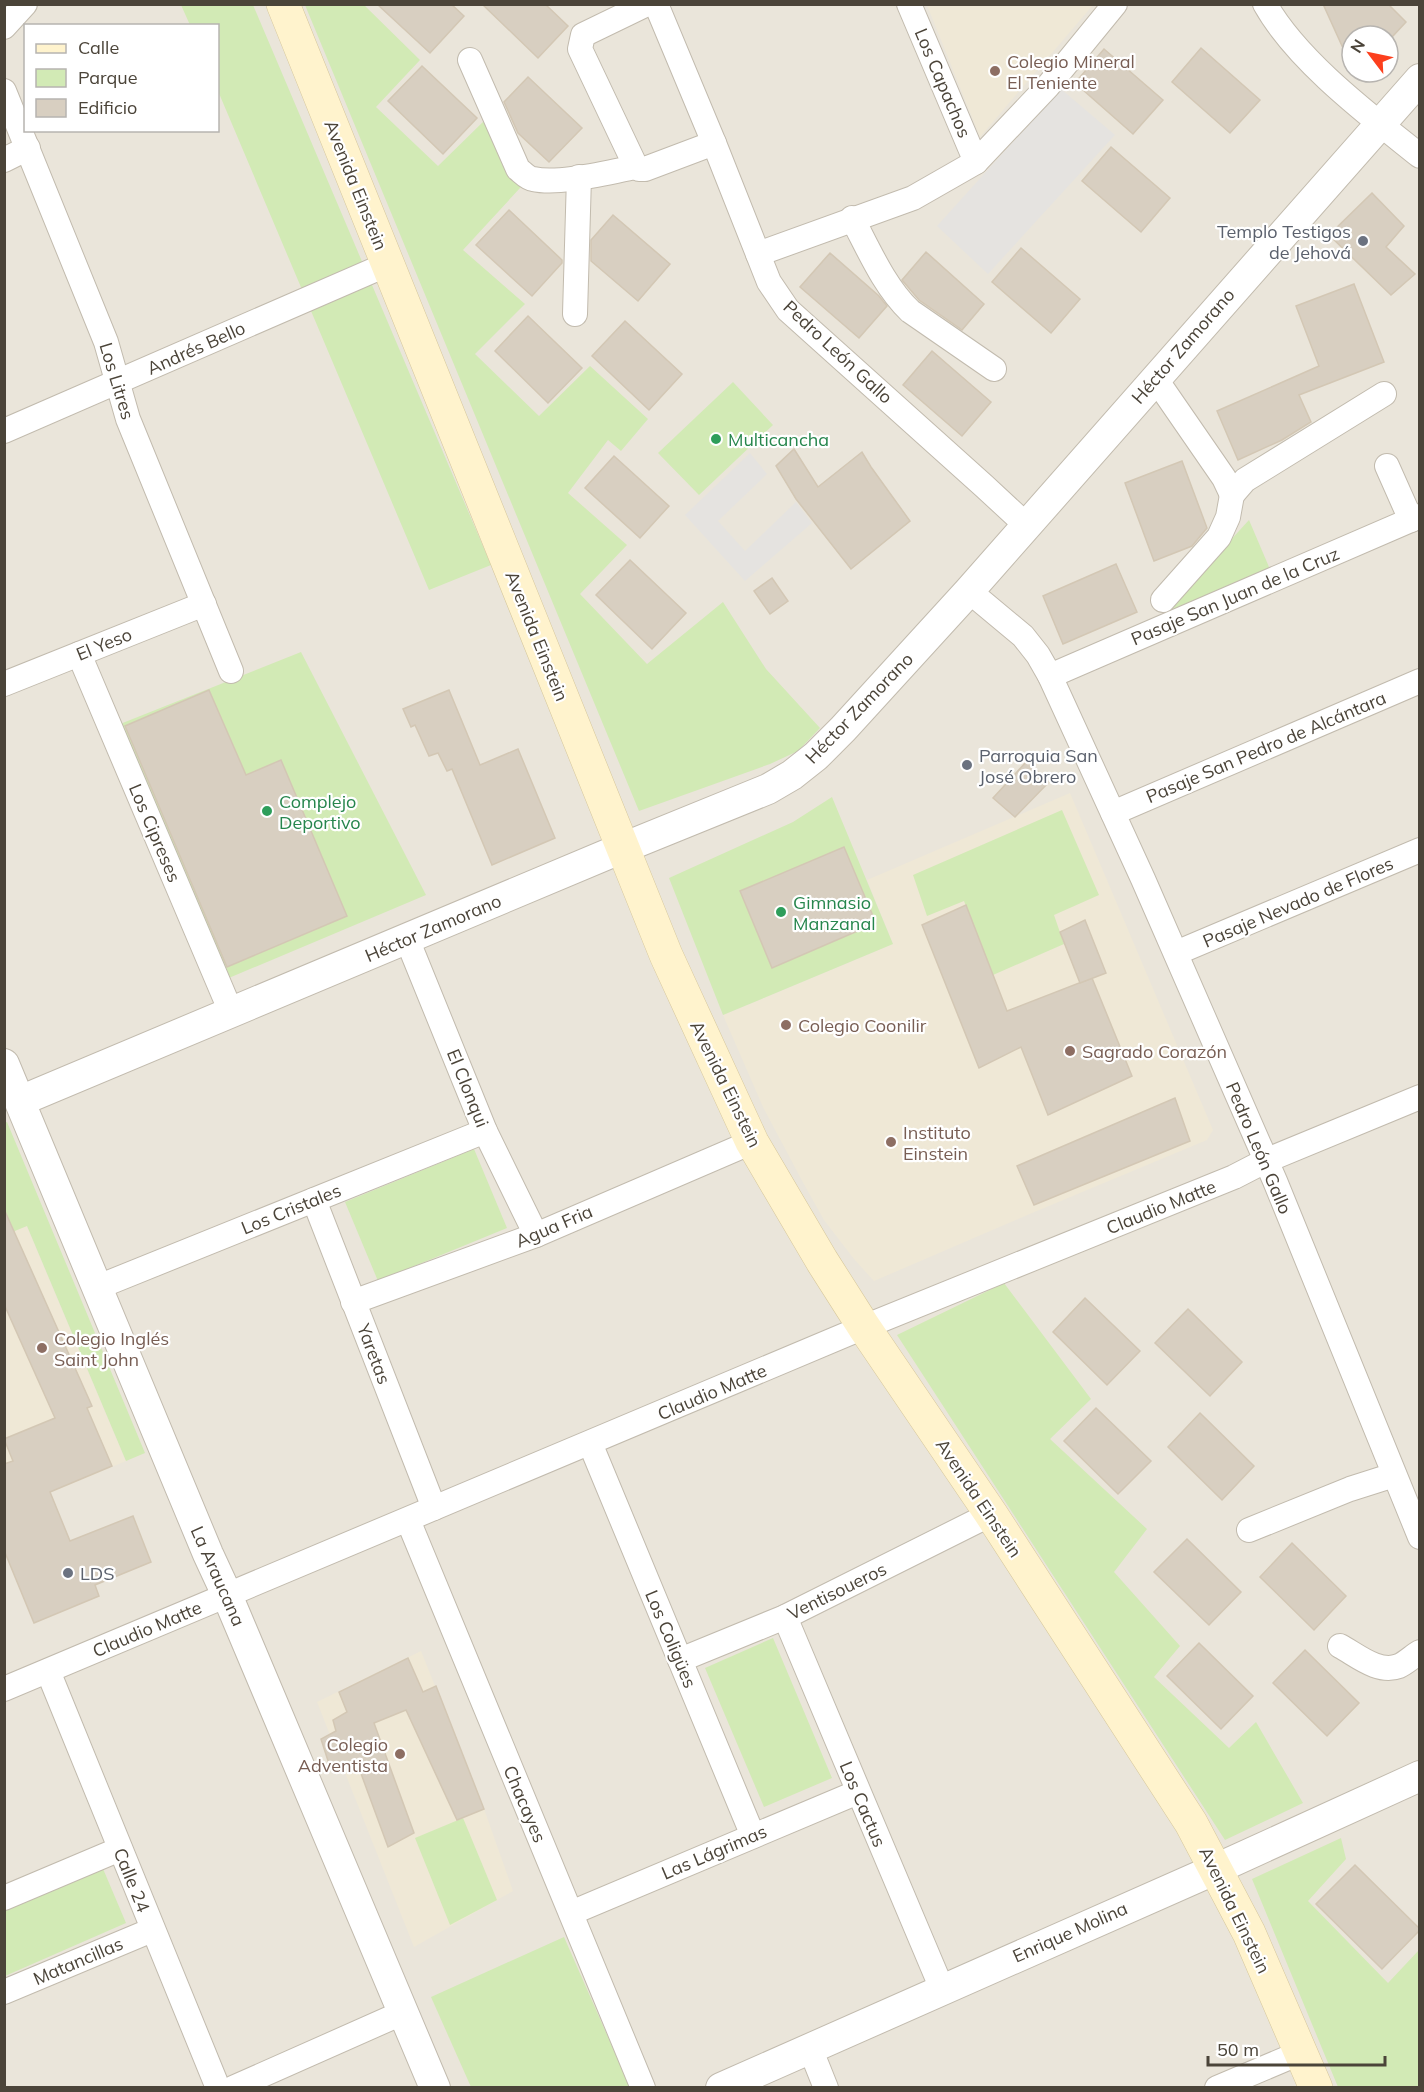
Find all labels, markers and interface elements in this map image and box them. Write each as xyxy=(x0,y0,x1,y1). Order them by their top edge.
legend xyxy=(24,24,219,132)
north arrow xyxy=(1340,24,1400,84)
street label: Los Capachos xyxy=(910,25,976,141)
text: Calle xyxy=(78,36,119,59)
text: N xyxy=(1346,36,1369,56)
place label: Colegio Mineral El Teniente xyxy=(1007,50,1135,94)
marker: Colegio Mineral El Teniente xyxy=(988,64,1002,78)
text: Parque xyxy=(78,66,137,89)
text: Edificio xyxy=(78,96,137,119)
street label: Avenida Einstein xyxy=(319,117,393,253)
place label: Templo Testigos de Jehová xyxy=(1217,220,1351,264)
marker: Templo Testigos de Jehová xyxy=(1356,234,1370,248)
street label: Héctor Zamorano xyxy=(1127,283,1239,409)
street label: Pedro León Gallo xyxy=(779,295,897,409)
street label: Andrés Bello xyxy=(143,316,249,380)
street label: Los Litres xyxy=(94,340,140,422)
place label: Multicancha xyxy=(728,428,829,451)
marker: Multicancha xyxy=(709,432,723,446)
street label: Pasaje San Juan de la Cruz xyxy=(1127,542,1343,650)
street label: Avenida Einstein xyxy=(500,568,574,704)
street label: El Yeso xyxy=(73,622,135,666)
street label: Héctor Zamorano xyxy=(800,648,918,768)
street label: Pasaje San Pedro de Alcántara xyxy=(1143,686,1389,808)
place label: Parroquia San José Obrero xyxy=(979,744,1098,788)
marker: Parroquia San José Obrero xyxy=(960,758,974,772)
street label: Los Cipreses xyxy=(124,780,186,886)
place label: Complejo Deportivo xyxy=(279,790,361,834)
marker: Complejo Deportivo xyxy=(260,804,274,818)
street label: Pasaje Nevado de Flores xyxy=(1199,851,1397,953)
street label: Héctor Zamorano xyxy=(361,889,505,967)
place label: Gimnasio Manzanal xyxy=(793,891,875,935)
marker: Gimnasio Manzanal xyxy=(774,905,788,919)
place label: Colegio Coonilir xyxy=(798,1014,927,1037)
street label: Avenida Einstein xyxy=(685,1017,767,1151)
marker: Colegio Coonilir xyxy=(779,1018,793,1032)
place label: Sagrado Corazón xyxy=(1082,1040,1227,1063)
marker: Sagrado Corazón xyxy=(1063,1044,1077,1058)
street label: El Clonqui xyxy=(442,1045,494,1131)
street label: Pedro León Gallo xyxy=(1221,1079,1297,1217)
place label: Instituto Einstein xyxy=(903,1121,971,1165)
marker: Instituto Einstein xyxy=(884,1135,898,1149)
street label: Claudio Matte xyxy=(1103,1175,1219,1239)
street label: Los Cristales xyxy=(238,1179,344,1239)
street label: Agua Fria xyxy=(512,1200,596,1252)
street label: Yaretas xyxy=(352,1320,396,1387)
place label: Colegio Inglés Saint John xyxy=(54,1327,169,1371)
marker: Colegio Inglés Saint John xyxy=(35,1341,49,1355)
street label: Claudio Matte xyxy=(654,1359,770,1425)
street label: Avenida Einstein xyxy=(931,1434,1027,1562)
street label: La Araucana xyxy=(186,1522,250,1630)
street label: Ventisoueros xyxy=(784,1557,890,1625)
place label: LDS xyxy=(80,1562,114,1585)
marker: LDS xyxy=(61,1566,75,1580)
street label: Los Coligües xyxy=(640,1587,702,1691)
street label: Claudio Matte xyxy=(89,1596,205,1662)
place label: Colegio Adventista xyxy=(298,1733,388,1777)
marker: Colegio Adventista xyxy=(393,1747,407,1761)
street label: Los Cactus xyxy=(835,1758,891,1850)
street label: Chacayes xyxy=(499,1762,552,1846)
street label: Las Lágrimas xyxy=(658,1819,770,1884)
street label: Avenida Einstein xyxy=(1194,1843,1276,1977)
street label: Calle 24 xyxy=(109,1844,155,1916)
street label: Enrique Molina xyxy=(1009,1896,1131,1968)
street label: Matancillas xyxy=(30,1932,126,1990)
scale bar xyxy=(1208,2029,1385,2067)
text: 50 m xyxy=(1217,2038,1259,2061)

